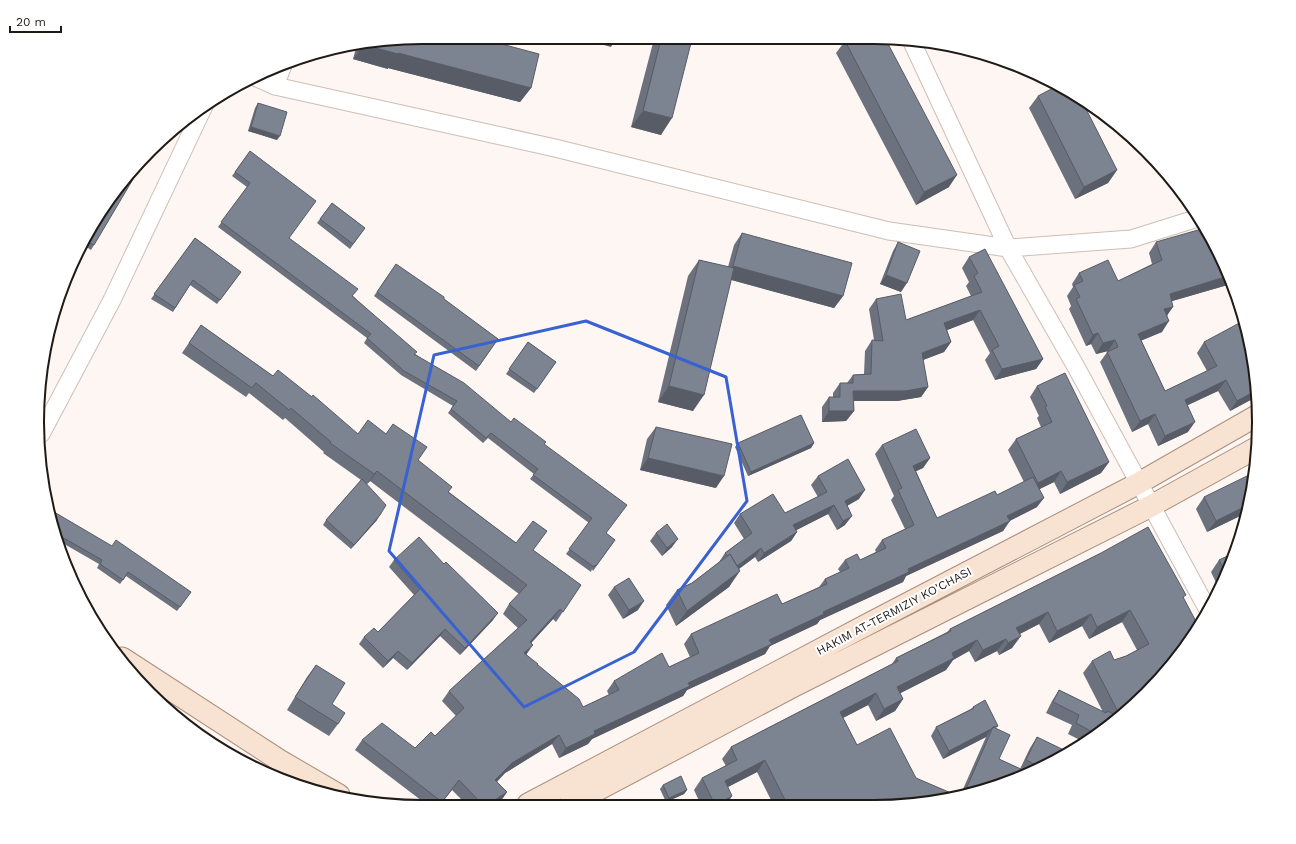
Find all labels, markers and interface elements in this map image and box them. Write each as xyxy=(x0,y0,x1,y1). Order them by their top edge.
scale bar xyxy=(10,8,61,34)
text: 20 m xyxy=(16,15,46,29)
street label: HAKIM AT-TERMIZIY KO'CHASI xyxy=(814,564,974,658)

